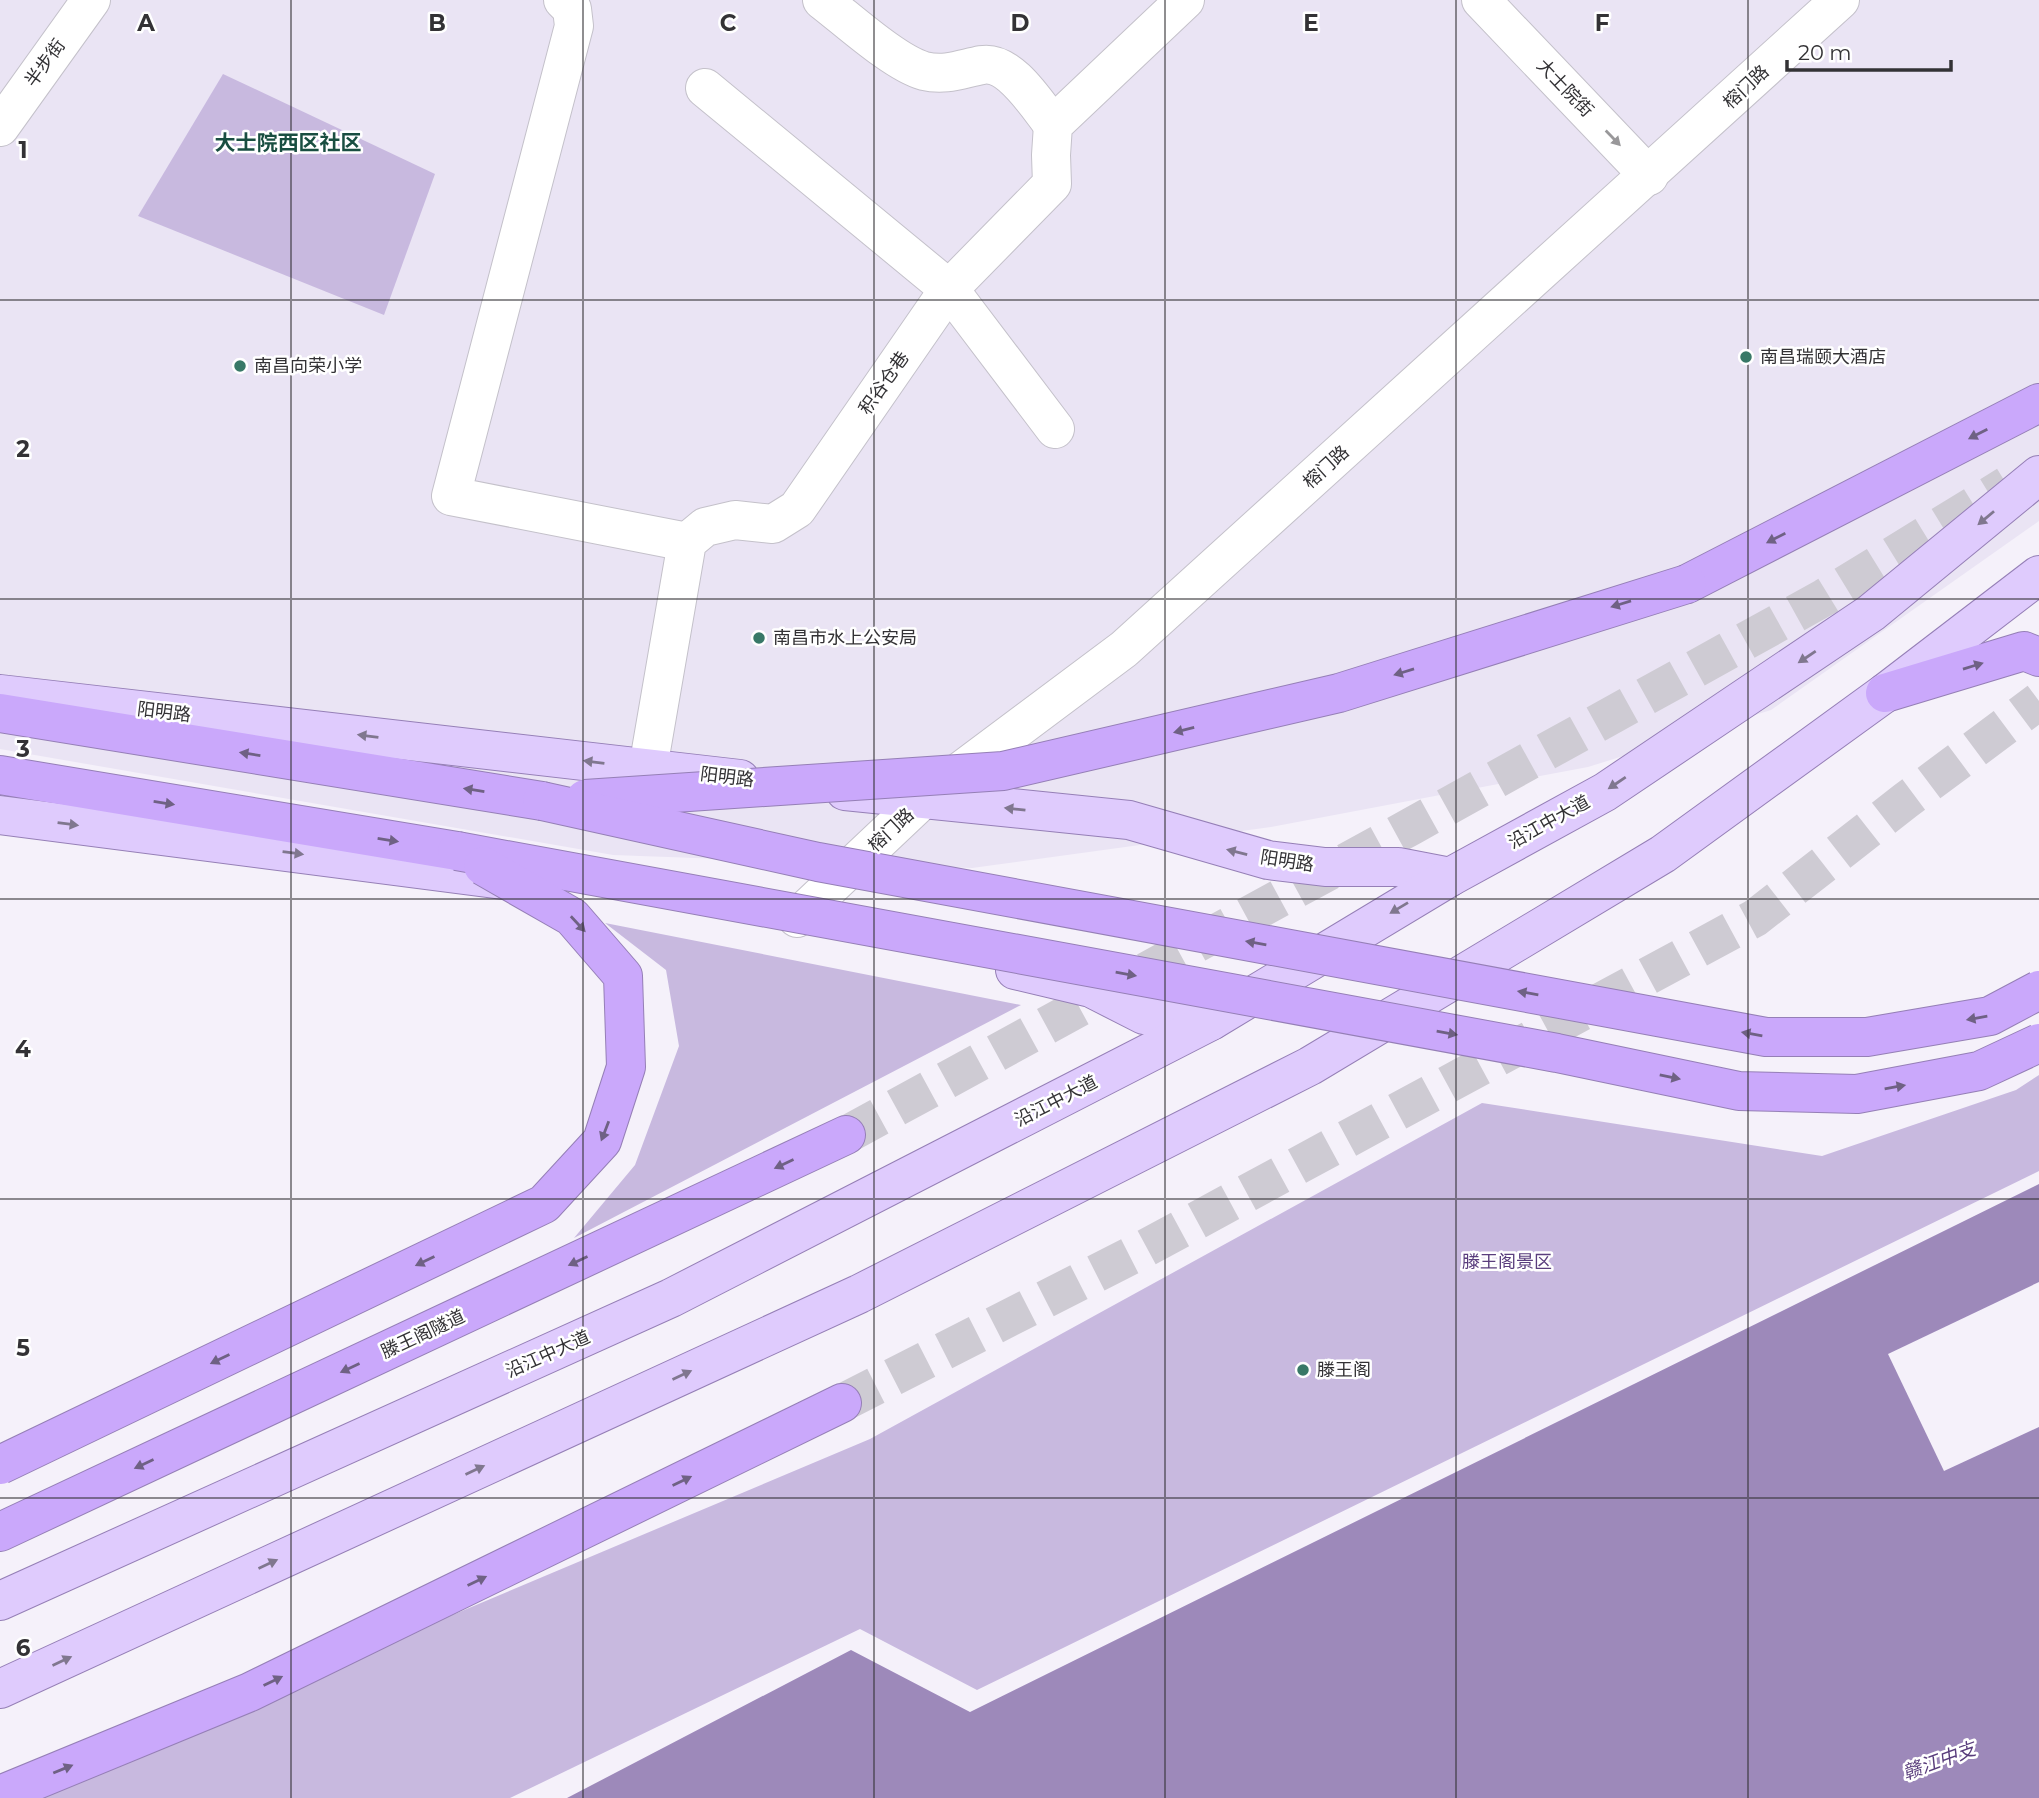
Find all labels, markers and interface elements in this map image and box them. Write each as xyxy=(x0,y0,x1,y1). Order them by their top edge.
text: A xyxy=(136,9,155,37)
text: B xyxy=(428,9,446,37)
text: C xyxy=(720,9,737,37)
text: D xyxy=(1011,9,1030,37)
text: E xyxy=(1303,9,1319,37)
text: F xyxy=(1595,9,1610,37)
scale bar xyxy=(1787,28,1952,72)
street label: 半步街 xyxy=(20,35,70,91)
text: 20 m xyxy=(1798,40,1852,65)
street label: 大士院街 xyxy=(1532,54,1598,122)
street label: 榕门路 xyxy=(1719,61,1773,113)
one-way arrow xyxy=(1604,129,1620,146)
district label: 大士院西区社区 xyxy=(215,130,362,155)
text: 1 xyxy=(18,136,28,164)
place label: 南昌瑞颐大酒店 xyxy=(1760,346,1886,368)
street label: 积谷仓巷 xyxy=(854,347,914,419)
marker: 南昌瑞颐大酒店 xyxy=(1738,349,1754,365)
place label: 南昌向荣小学 xyxy=(254,355,362,377)
marker: 南昌向荣小学 xyxy=(232,358,248,374)
one-way arrow xyxy=(1968,428,1988,440)
text: 2 xyxy=(16,435,30,463)
street label: 榕门路 xyxy=(1299,441,1353,493)
one-way arrow xyxy=(1978,510,1995,525)
one-way arrow xyxy=(1766,533,1786,544)
one-way arrow xyxy=(1611,599,1632,610)
place label: 南昌市水上公安局 xyxy=(773,627,917,649)
marker: 南昌市水上公安局 xyxy=(751,630,767,646)
one-way arrow xyxy=(1797,650,1816,663)
one-way arrow xyxy=(1963,661,1984,671)
one-way arrow xyxy=(1394,668,1415,678)
street label: 阳明路 xyxy=(136,698,192,726)
one-way arrow xyxy=(1173,725,1195,736)
one-way arrow xyxy=(357,730,379,741)
text: 3 xyxy=(15,735,30,763)
one-way arrow xyxy=(239,748,261,759)
one-way arrow xyxy=(583,756,605,767)
street label: 阳明路 xyxy=(699,763,755,791)
one-way arrow xyxy=(1608,776,1627,789)
one-way arrow xyxy=(463,784,485,795)
street label: 沿江中大道 xyxy=(1504,791,1594,853)
one-way arrow xyxy=(153,798,175,809)
one-way arrow xyxy=(1004,803,1026,814)
street label: 榕门路 xyxy=(864,804,918,856)
one-way arrow xyxy=(57,818,79,829)
one-way arrow xyxy=(378,835,400,846)
one-way arrow xyxy=(1226,846,1248,857)
street label: 阳明路 xyxy=(1259,846,1315,876)
one-way arrow xyxy=(282,847,304,858)
one-way arrow xyxy=(1389,902,1408,914)
one-way arrow xyxy=(569,915,585,932)
one-way arrow xyxy=(1245,937,1267,948)
one-way arrow xyxy=(1115,969,1137,980)
one-way arrow xyxy=(1517,987,1539,998)
one-way arrow xyxy=(1966,1013,1988,1024)
one-way arrow xyxy=(1436,1027,1458,1038)
one-way arrow xyxy=(1741,1029,1763,1040)
text: 4 xyxy=(15,1035,31,1063)
street label: 沿江中大道 xyxy=(1011,1071,1101,1131)
one-way arrow xyxy=(1659,1071,1681,1082)
one-way arrow xyxy=(1884,1081,1906,1092)
one-way arrow xyxy=(599,1121,610,1142)
one-way arrow xyxy=(774,1159,794,1170)
park label: 滕王阁景区 xyxy=(1462,1251,1552,1273)
one-way arrow xyxy=(415,1255,435,1266)
one-way arrow xyxy=(568,1255,588,1267)
street label: 滕王阁隧道 xyxy=(378,1305,468,1363)
street label: 沿江中大道 xyxy=(502,1326,594,1382)
text: 5 xyxy=(16,1334,30,1362)
one-way arrow xyxy=(210,1354,230,1365)
place label: 滕王阁 xyxy=(1317,1359,1371,1381)
one-way arrow xyxy=(340,1362,360,1374)
marker: 滕王阁 xyxy=(1295,1362,1311,1378)
one-way arrow xyxy=(672,1369,692,1381)
one-way arrow xyxy=(134,1459,154,1470)
one-way arrow xyxy=(465,1464,485,1476)
one-way arrow xyxy=(672,1476,692,1487)
one-way arrow xyxy=(258,1559,278,1570)
one-way arrow xyxy=(467,1575,487,1587)
text: 6 xyxy=(16,1634,31,1662)
one-way arrow xyxy=(52,1655,72,1666)
one-way arrow xyxy=(263,1675,283,1686)
water label: 赣江中支 xyxy=(1899,1737,1981,1785)
one-way arrow xyxy=(53,1763,74,1774)

